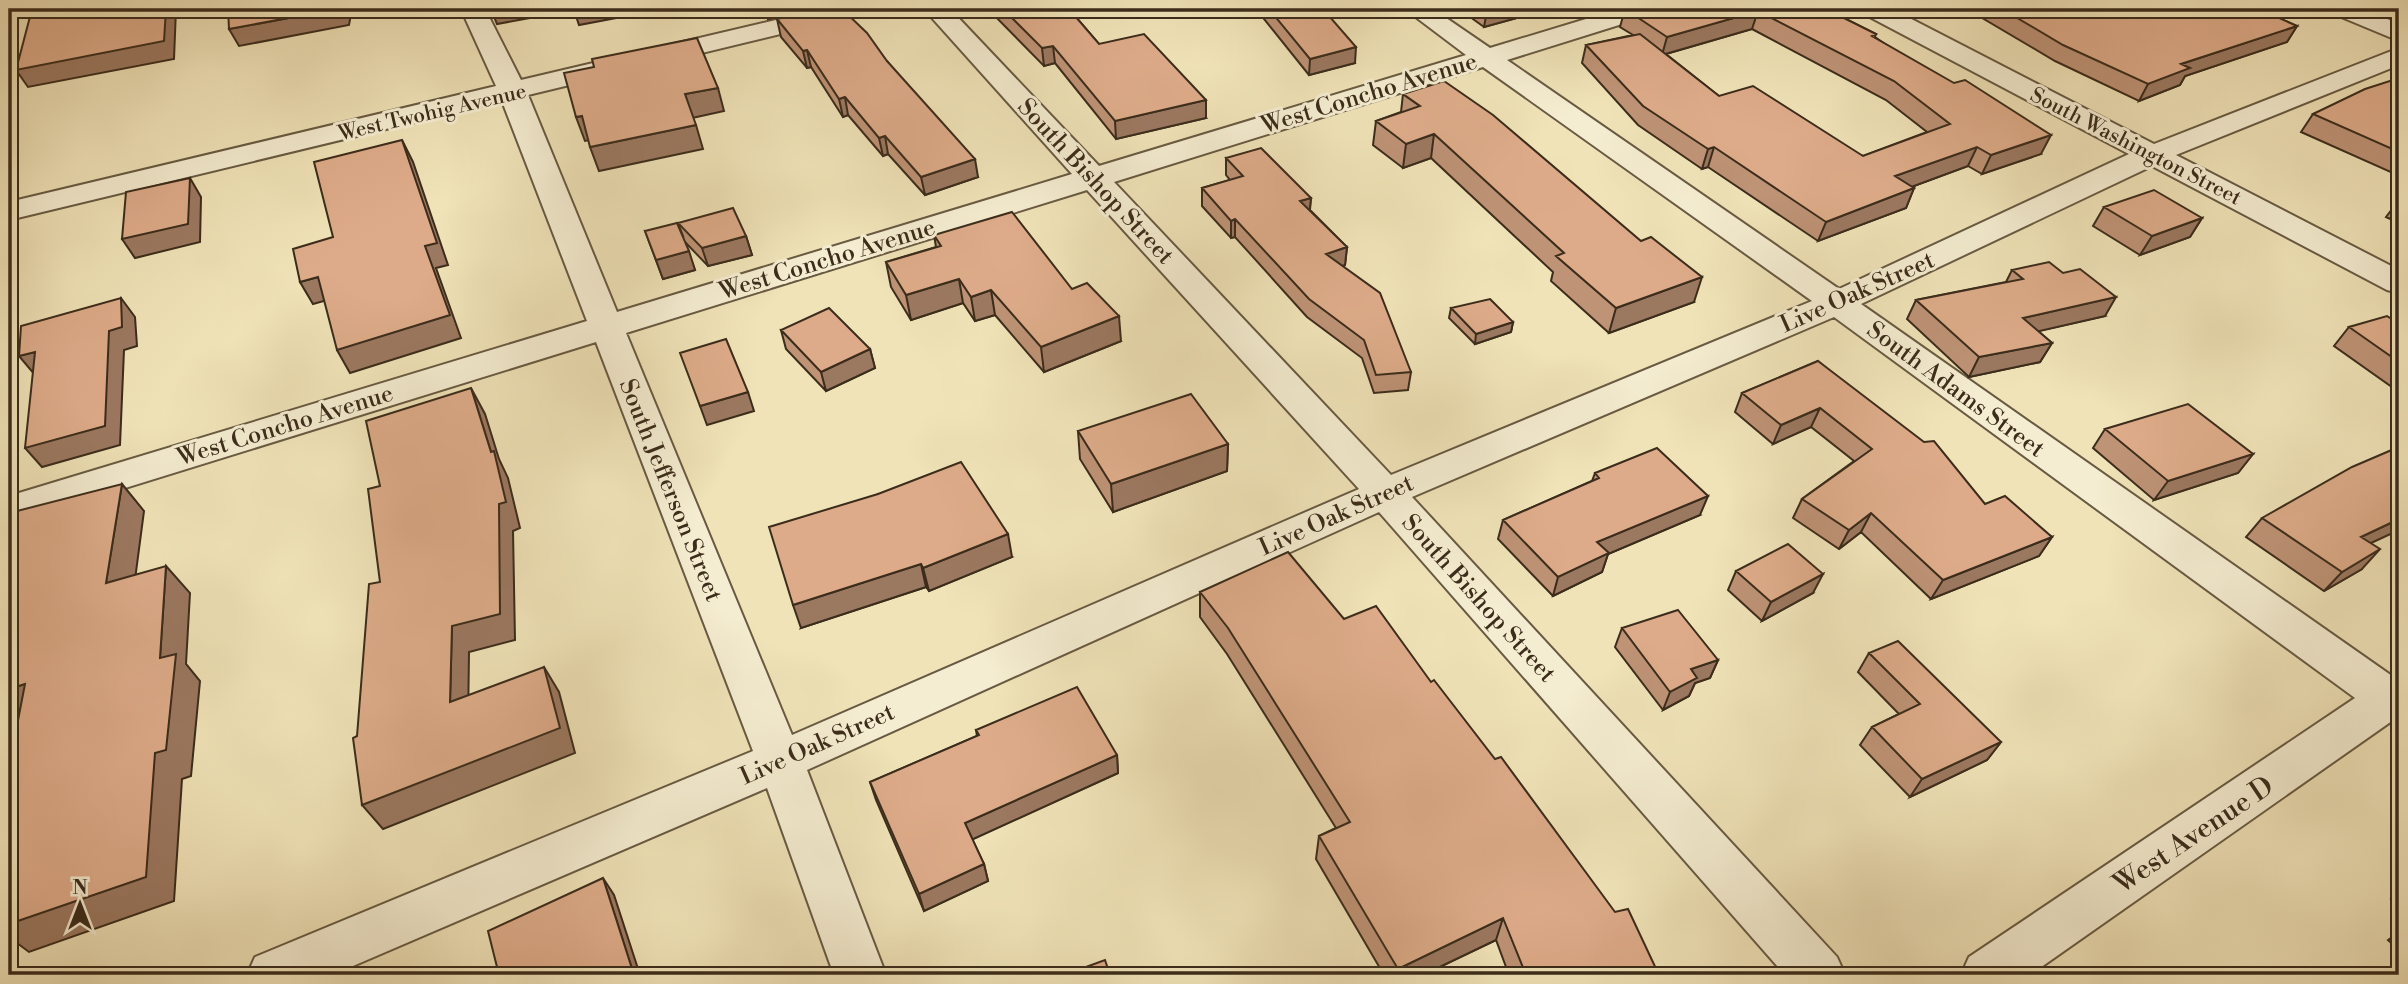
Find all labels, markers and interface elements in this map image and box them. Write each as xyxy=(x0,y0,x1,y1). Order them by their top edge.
street label: West Concho Avenue xyxy=(1257,47,1481,141)
street label: West Twohig Avenue xyxy=(335,79,529,147)
street label: South Washington Street xyxy=(2026,82,2246,212)
street label: South Bishop Street xyxy=(1011,92,1180,271)
street label: West Concho Avenue xyxy=(715,213,939,307)
street label: Live Oak Street xyxy=(1775,245,1940,340)
street label: South Adams Street xyxy=(1861,315,2051,465)
street label: South Jefferson Street xyxy=(612,375,729,606)
street label: West Concho Avenue xyxy=(173,379,397,473)
street label: Live Oak Street xyxy=(1254,468,1419,563)
street label: South Bishop Street xyxy=(1395,508,1562,689)
street label: Live Oak Street xyxy=(735,697,900,792)
street label: West Avenue D xyxy=(2106,769,2281,902)
north arrow xyxy=(46,869,116,939)
text: N xyxy=(72,876,88,900)

